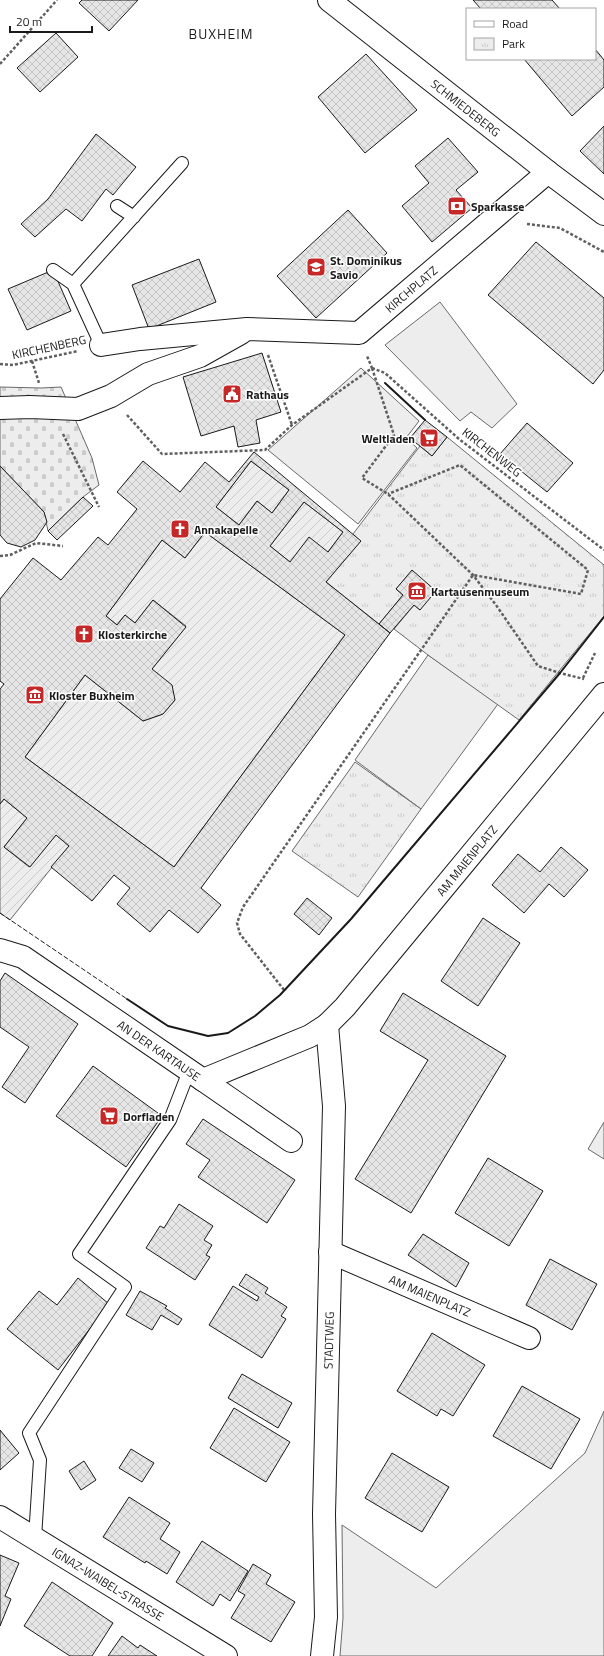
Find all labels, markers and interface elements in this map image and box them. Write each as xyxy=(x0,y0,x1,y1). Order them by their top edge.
scale bar xyxy=(10,8,92,34)
legend xyxy=(466,8,596,60)
text: 20 m xyxy=(16,12,42,31)
text: Road xyxy=(502,14,528,33)
district label: BUXHEIM xyxy=(189,23,253,44)
text: Park xyxy=(502,34,525,53)
street label: SCHMIEDEBERG xyxy=(427,74,505,141)
bank icon: Sparkasse xyxy=(446,195,468,217)
place label: Sparkasse xyxy=(471,197,524,216)
place label: St. Dominikus Savio xyxy=(330,251,402,284)
school or university icon: St. Dominikus Savio xyxy=(305,256,327,278)
street label: KIRCHPLATZ xyxy=(380,261,441,317)
street label: KIRCHENBERG xyxy=(10,330,88,364)
public building icon: Rathaus xyxy=(221,383,243,405)
place label: Rathaus xyxy=(246,385,289,404)
street label: KIRCHENWEG xyxy=(458,423,526,481)
supermarket icon: Weltladen xyxy=(418,427,440,449)
place label: Weltladen xyxy=(362,429,415,448)
church icon: Annakapelle xyxy=(169,518,191,540)
place label: Annakapelle xyxy=(194,520,258,539)
museum icon: Kartausenmuseum xyxy=(406,580,428,602)
place label: Kartausenmuseum xyxy=(431,582,529,601)
church icon: Klosterkirche xyxy=(73,623,95,645)
place label: Klosterkirche xyxy=(98,625,167,644)
museum icon: Kloster Buxheim xyxy=(24,684,46,706)
place label: Kloster Buxheim xyxy=(49,686,135,705)
street label: AM MAIENPLATZ xyxy=(431,821,502,900)
street label: AN DER KARTAUSE xyxy=(114,1015,205,1086)
supermarket icon: Dorfladen xyxy=(98,1105,120,1127)
place label: Dorfladen xyxy=(123,1107,175,1126)
street label: AM MAIENPLATZ xyxy=(386,1269,474,1321)
street label: STADTWEG xyxy=(318,1311,338,1369)
street label: IGNAZ-WAIBEL-STRASSE xyxy=(49,1542,168,1625)

